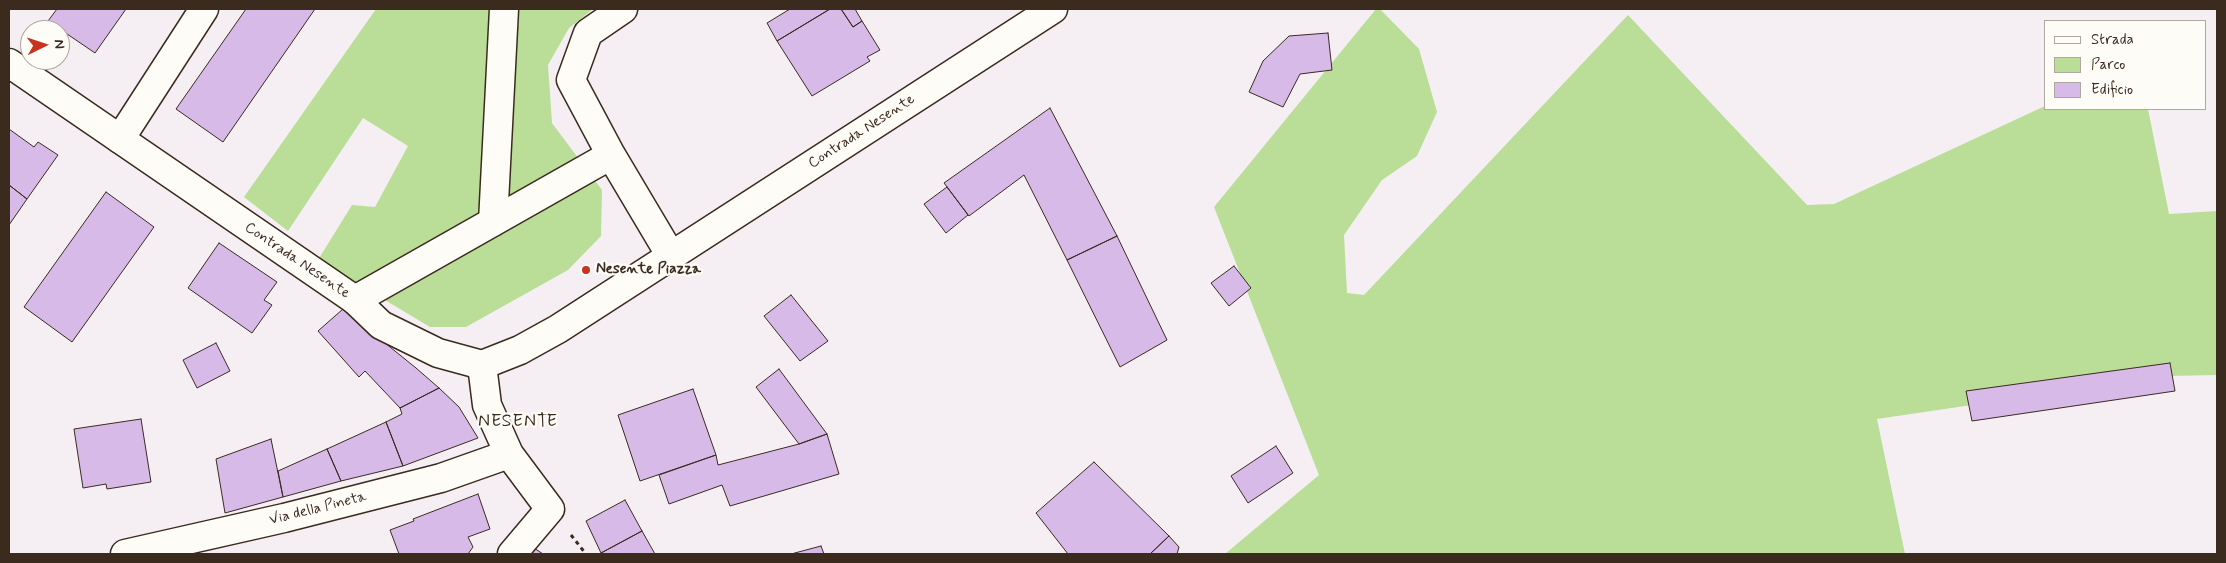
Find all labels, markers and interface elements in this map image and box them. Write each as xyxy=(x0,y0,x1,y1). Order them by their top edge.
north arrow xyxy=(20,20,70,70)
legend xyxy=(2044,20,2206,110)
text: Strada xyxy=(2091,30,2134,50)
text: N xyxy=(50,39,68,49)
text: Parco xyxy=(2091,55,2125,75)
text: Edificio xyxy=(2091,80,2133,100)
street label: Contrada Nesente xyxy=(805,91,919,173)
street label: Contrada Nesente xyxy=(241,219,353,303)
place label: Nesente Piazza xyxy=(596,261,701,279)
marker: Nesente Piazza xyxy=(580,264,592,276)
district label: NESENTE xyxy=(475,411,561,433)
street label: Via della Pineta xyxy=(267,488,369,530)

